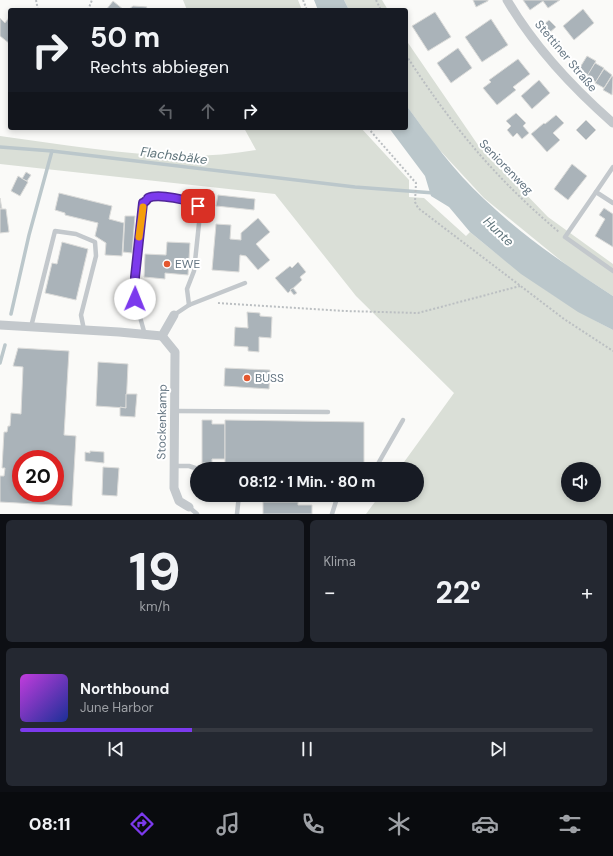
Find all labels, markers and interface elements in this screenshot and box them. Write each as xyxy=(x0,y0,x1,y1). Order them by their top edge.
street label: Stettiner Straße xyxy=(531,17,601,95)
text: 50 m xyxy=(90,19,160,56)
icon: right xyxy=(24,24,76,76)
text: Rechts abbiegen xyxy=(90,55,229,79)
icon: left xyxy=(155,100,177,122)
icon: ahead xyxy=(197,100,219,122)
icon: right xyxy=(239,100,261,122)
street label: Seniorenweg xyxy=(476,136,537,198)
water label: Flachsbäke xyxy=(139,143,208,168)
pin xyxy=(181,189,215,223)
icon: arrive xyxy=(187,195,209,217)
water label: Hunte xyxy=(480,213,518,250)
place label: EWE xyxy=(175,256,200,272)
marker: EWE xyxy=(162,259,172,269)
position arrow xyxy=(114,278,156,320)
place label: BUSS xyxy=(255,370,284,386)
marker: BUSS xyxy=(242,373,252,383)
street label: Stockenkamp xyxy=(153,384,171,460)
speed limit sign: 20 xyxy=(12,450,64,502)
map controls xyxy=(561,462,601,502)
button: sound xyxy=(561,462,601,502)
text: 08:12 · 1 Min. · 80 m xyxy=(239,472,375,492)
text: 19 xyxy=(129,538,181,606)
text: Klima xyxy=(324,553,356,570)
text: 22° xyxy=(435,573,481,612)
text: − xyxy=(324,578,336,607)
text: + xyxy=(581,578,593,607)
text: km/h xyxy=(139,598,170,615)
text: Northbound xyxy=(80,679,169,699)
text: June Harbor xyxy=(80,699,154,716)
icon: previous xyxy=(105,738,127,760)
icon: pause xyxy=(296,738,318,760)
icon: next xyxy=(487,738,509,760)
icon: directions xyxy=(128,810,156,838)
icon: music xyxy=(214,810,242,838)
icon: phone xyxy=(299,810,327,838)
icon: climate xyxy=(385,810,413,838)
icon: car xyxy=(471,810,499,838)
icon: filters xyxy=(556,810,584,838)
text: 08:11 xyxy=(29,812,71,836)

